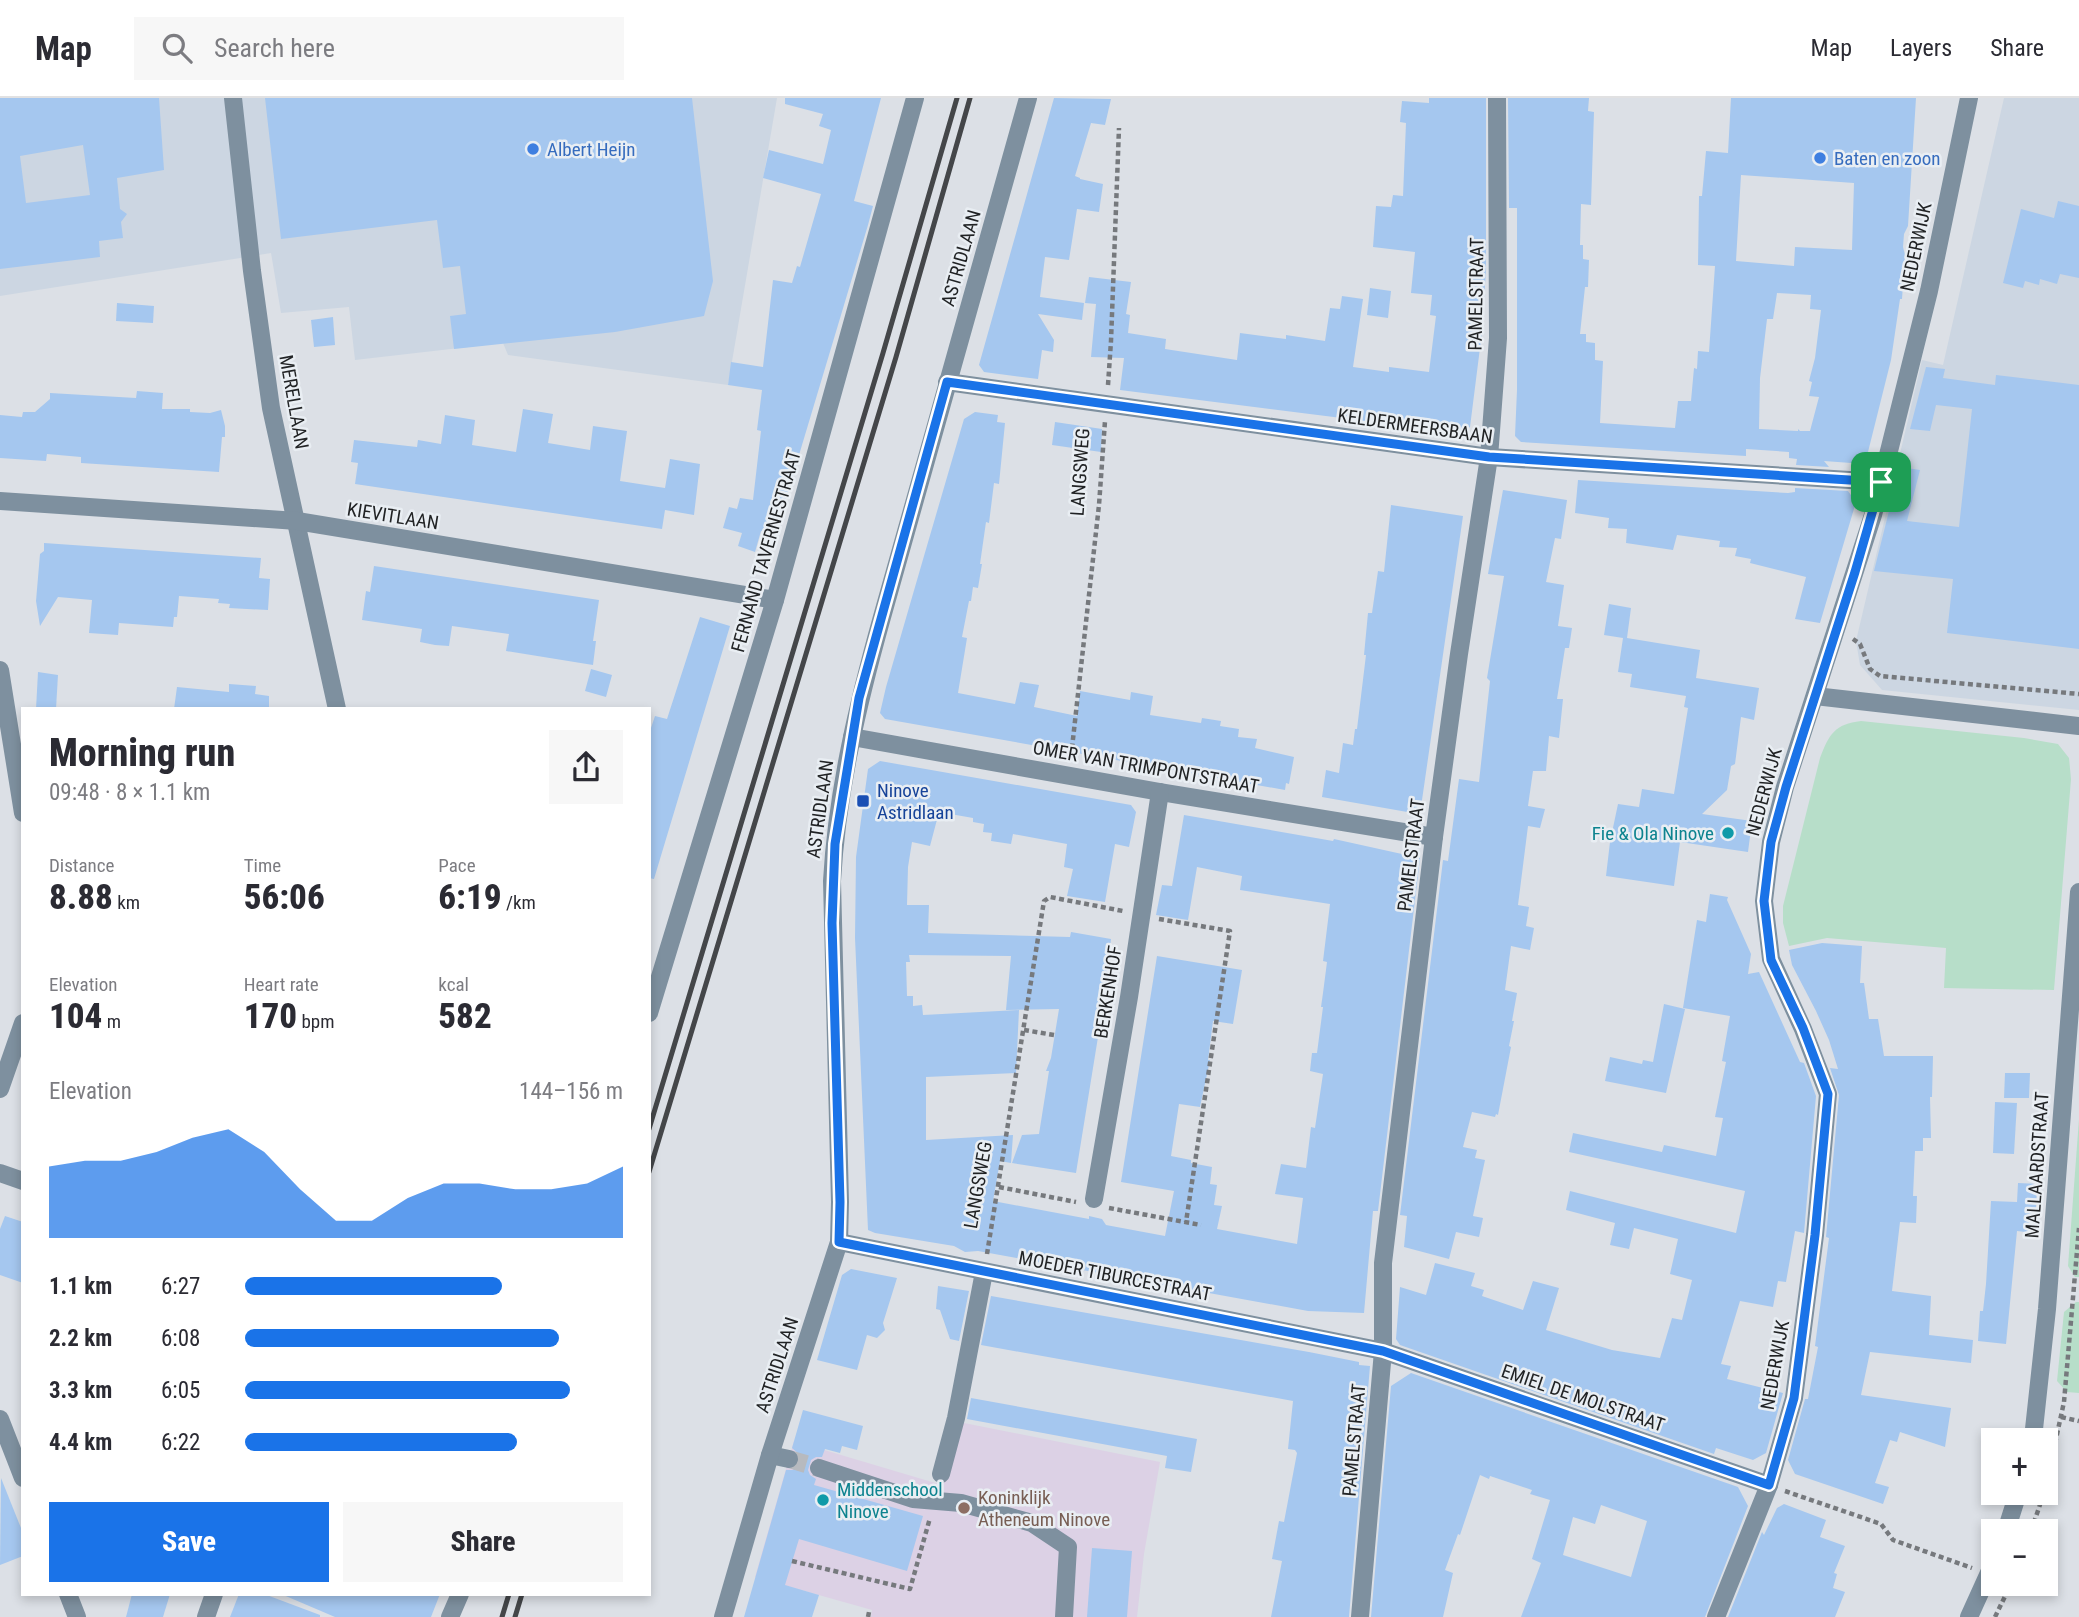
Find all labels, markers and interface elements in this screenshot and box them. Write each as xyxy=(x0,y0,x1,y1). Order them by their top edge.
search box xyxy=(134,17,624,80)
text: Map xyxy=(35,29,92,68)
icon: search xyxy=(158,29,196,67)
text: Search here xyxy=(214,33,335,63)
text: Map xyxy=(1811,34,1852,62)
text: Layers xyxy=(1890,34,1952,62)
text: Share xyxy=(1990,34,2044,62)
place label: Albert Heijn xyxy=(547,138,635,161)
marker: Albert Heijn xyxy=(525,141,541,157)
place label: Baten en zoon xyxy=(1834,147,1941,170)
marker: Baten en zoon xyxy=(1812,150,1828,166)
street label: NEDERWIJK xyxy=(1895,200,1937,294)
street label: ASTRIDLAAN xyxy=(936,207,986,309)
street label: PAMELSTRAAT xyxy=(1464,237,1488,351)
street label: MERELLAAN xyxy=(274,353,314,451)
street label: KELDERMEERSBAAN xyxy=(1336,404,1494,448)
street label: LANGSWEG xyxy=(1065,427,1095,517)
street label: FERNAND TAVERNESTRAAT xyxy=(726,447,806,655)
pin xyxy=(1851,452,1911,512)
icon: arrive xyxy=(1862,463,1900,501)
street label: KIEVITLAAN xyxy=(346,497,440,535)
button: share xyxy=(549,730,623,804)
text: Morning run xyxy=(49,731,235,775)
street label: OMER VAN TRIMPONTSTRAAT xyxy=(1031,736,1261,798)
street label: NEDERWIJK xyxy=(1741,745,1787,839)
street label: ASTRIDLAAN xyxy=(802,758,838,860)
text: 09:48 · 8 × 1.1 km xyxy=(49,779,210,806)
place label: Ninove Astridlaan xyxy=(877,779,954,824)
marker: Ninove Astridlaan xyxy=(855,793,871,809)
street label: PAMELSTRAAT xyxy=(1393,797,1429,913)
place label: Fie & Ola Ninove xyxy=(1592,822,1714,845)
marker: Fie & Ola Ninove xyxy=(1720,825,1736,841)
text: Distance xyxy=(49,854,114,877)
text: Time xyxy=(244,854,281,877)
text: Pace xyxy=(438,854,476,877)
text: 8.88 xyxy=(49,877,113,918)
text: 56:06 xyxy=(244,877,325,918)
text: 6:19 xyxy=(438,877,502,918)
text: km xyxy=(113,891,140,914)
text: /km xyxy=(502,891,536,914)
street label: BERKENHOF xyxy=(1089,944,1127,1040)
text: Elevation xyxy=(49,973,117,996)
text: Heart rate xyxy=(244,973,319,996)
text: kcal xyxy=(438,973,469,996)
text: 104 xyxy=(49,996,102,1037)
text: 170 xyxy=(244,996,297,1037)
text: 582 xyxy=(438,996,492,1037)
text: m xyxy=(102,1010,121,1033)
text: bpm xyxy=(297,1010,334,1033)
text: Elevation xyxy=(49,1078,132,1105)
text: 144–156 m xyxy=(519,1078,623,1105)
street label: MALLAARDSTRAAT xyxy=(2020,1091,2054,1239)
street label: LANGSWEG xyxy=(959,1140,997,1230)
street label: MOEDER TIBURCESTRAAT xyxy=(1017,1246,1213,1306)
text: 1.1 km xyxy=(49,1273,112,1300)
text: 6:27 xyxy=(161,1273,200,1300)
street label: ASTRIDLAAN xyxy=(751,1314,803,1416)
street label: NEDERWIJK xyxy=(1756,1318,1794,1411)
text: 2.2 km xyxy=(49,1325,112,1352)
text: 6:08 xyxy=(161,1325,200,1352)
street label: EMIEL DE MOLSTRAAT xyxy=(1498,1359,1668,1437)
text: 3.3 km xyxy=(49,1377,112,1404)
text: 6:05 xyxy=(161,1377,200,1404)
street label: PAMELSTRAAT xyxy=(1338,1382,1370,1498)
map controls xyxy=(1981,1428,2058,1596)
button: + xyxy=(1981,1428,2058,1505)
text: 4.4 km xyxy=(49,1429,112,1456)
text: 6:22 xyxy=(161,1429,200,1456)
place label: Middenschool Ninove xyxy=(837,1478,943,1523)
place label: Koninklijk Atheneum Ninove xyxy=(978,1486,1110,1531)
marker: Middenschool Ninove xyxy=(815,1492,831,1508)
marker: Koninklijk Atheneum Ninove xyxy=(956,1500,972,1516)
button: Save xyxy=(49,1502,329,1582)
button: Share xyxy=(343,1502,623,1582)
button: − xyxy=(1981,1519,2058,1596)

